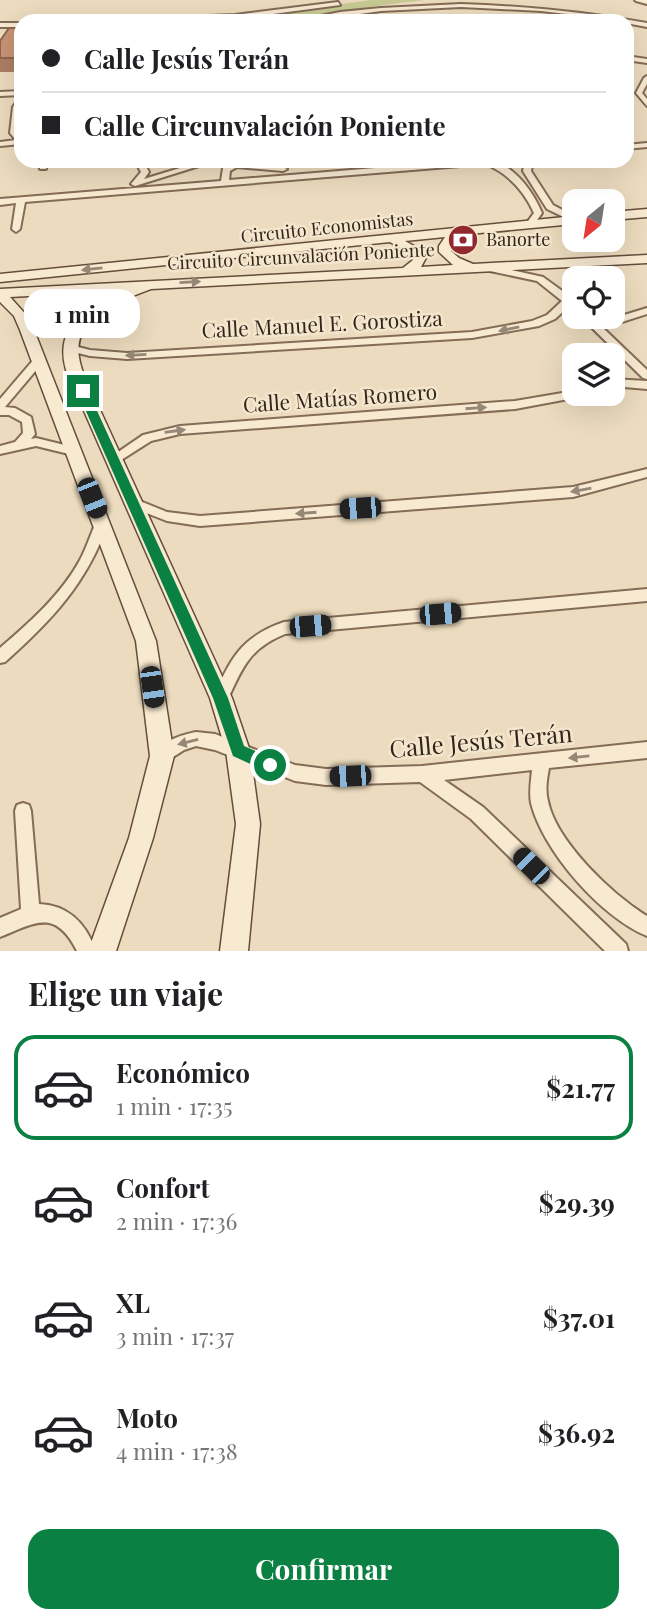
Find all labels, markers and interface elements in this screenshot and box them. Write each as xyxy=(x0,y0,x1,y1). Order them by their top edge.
text: Calle Jesús Terán xyxy=(84,41,289,76)
text: Calle Circunvalación Poniente xyxy=(84,108,446,143)
north arrow xyxy=(562,189,625,252)
map controls xyxy=(562,189,625,406)
street label: Circuito Economistas xyxy=(239,206,414,248)
bank icon: Banorte xyxy=(446,223,480,257)
place label: Banorte xyxy=(486,227,550,251)
street label: Circuito Circunvalación Poniente xyxy=(166,237,435,275)
one-way arrow xyxy=(81,264,103,275)
button: locate xyxy=(562,266,625,329)
one-way arrow xyxy=(180,276,202,287)
callout: 1 min xyxy=(25,290,141,338)
text: 1 min xyxy=(54,298,110,329)
street label: Calle Manuel E. Gorostiza xyxy=(201,303,444,343)
one-way arrow xyxy=(498,324,520,335)
button: layers xyxy=(562,343,625,406)
one-way arrow xyxy=(125,350,147,361)
route end xyxy=(67,375,99,407)
street label: Calle Matías Romero xyxy=(242,376,438,418)
one-way arrow xyxy=(465,402,487,413)
one-way arrow xyxy=(165,425,187,436)
car xyxy=(75,475,110,521)
one-way arrow xyxy=(570,485,592,496)
car xyxy=(339,496,382,520)
one-way arrow xyxy=(294,507,316,518)
car xyxy=(419,602,462,626)
car xyxy=(289,614,332,638)
car xyxy=(139,665,166,709)
street label: Calle Jesús Terán xyxy=(388,716,574,764)
one-way arrow xyxy=(177,737,199,748)
route start xyxy=(254,749,286,781)
one-way arrow xyxy=(568,752,590,763)
car xyxy=(329,765,372,787)
car xyxy=(509,844,554,888)
text: Elige un viaje xyxy=(28,971,223,1014)
text: Económico xyxy=(116,1055,250,1090)
icon: car xyxy=(32,1056,95,1119)
text: $21.77 xyxy=(546,1070,615,1105)
text: 1 min · 17:35 xyxy=(116,1090,233,1121)
text: Confort xyxy=(116,1170,210,1205)
icon: car xyxy=(32,1171,95,1234)
text: $29.39 xyxy=(539,1185,615,1220)
text: 2 min · 17:36 xyxy=(116,1205,237,1236)
text: XL xyxy=(116,1285,150,1320)
icon: car xyxy=(32,1286,95,1349)
text: $37.01 xyxy=(543,1300,615,1335)
text: 3 min · 17:37 xyxy=(116,1320,234,1351)
text: Moto xyxy=(116,1400,178,1435)
icon: car xyxy=(32,1401,95,1464)
text: $36.92 xyxy=(538,1415,615,1450)
text: 4 min · 17:38 xyxy=(116,1435,238,1466)
button: Confirmar xyxy=(28,1529,619,1609)

